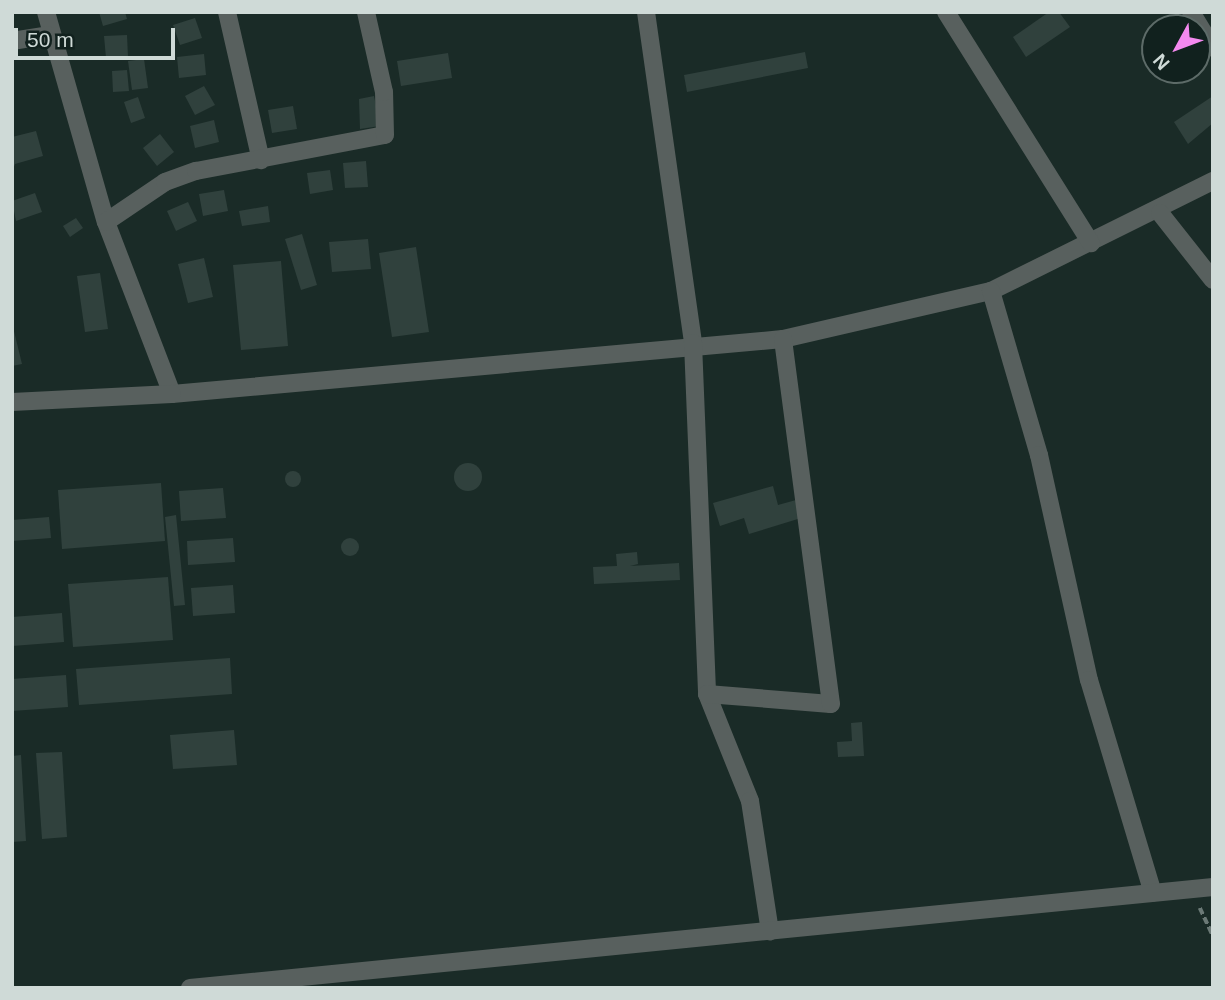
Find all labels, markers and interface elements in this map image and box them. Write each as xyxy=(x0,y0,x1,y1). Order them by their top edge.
scale bar xyxy=(18,14,178,58)
north arrow xyxy=(1141,14,1211,84)
text: 50 m xyxy=(27,28,74,51)
text: N xyxy=(1149,50,1174,74)

